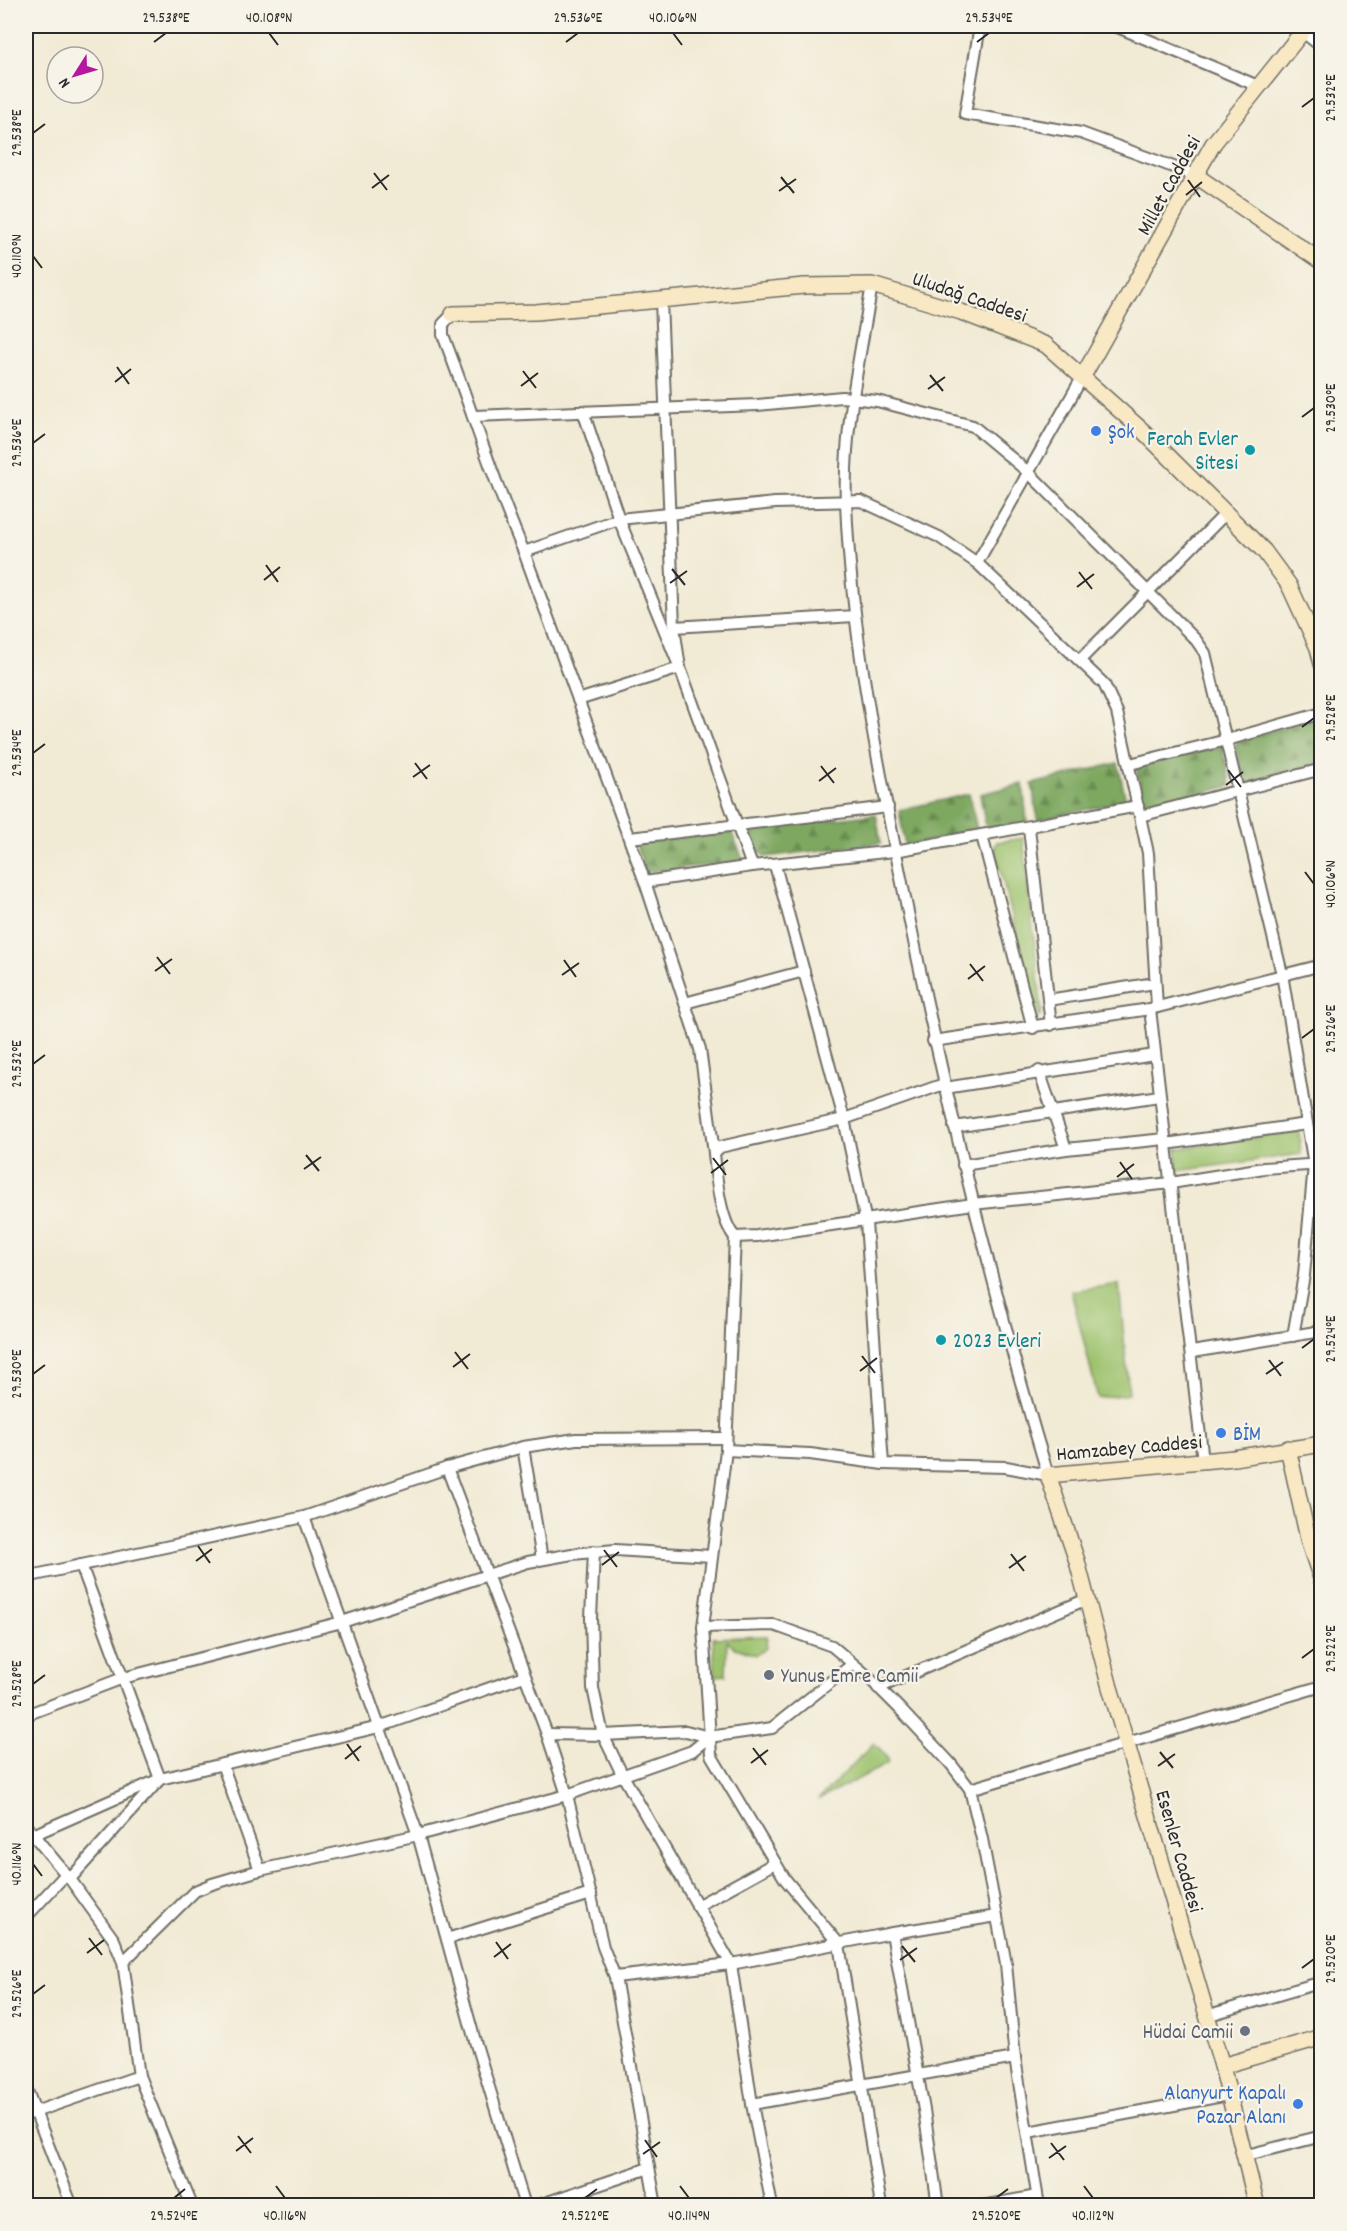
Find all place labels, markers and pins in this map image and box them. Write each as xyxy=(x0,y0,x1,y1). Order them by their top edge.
place label: Şok xyxy=(1108,419,1135,449)
marker: Şok xyxy=(1089,424,1103,438)
place label: Ferah Evler Sitesi xyxy=(1147,426,1238,480)
marker: Ferah Evler Sitesi xyxy=(1243,443,1257,457)
place label: 2023 Evleri xyxy=(953,1328,1041,1358)
marker: 2023 Evleri xyxy=(934,1333,948,1347)
place label: BİM xyxy=(1233,1421,1261,1451)
marker: BİM xyxy=(1214,1426,1228,1440)
place label: Yunus Emre Camii xyxy=(781,1663,918,1693)
marker: Yunus Emre Camii xyxy=(762,1668,776,1682)
place label: Hüdai Camii xyxy=(1143,2019,1233,2049)
marker: Hüdai Camii xyxy=(1238,2024,1252,2038)
place label: Alanyurt Kapalı Pazar Alanı xyxy=(1164,2080,1286,2134)
marker: Alanyurt Kapalı Pazar Alanı xyxy=(1291,2097,1305,2111)

